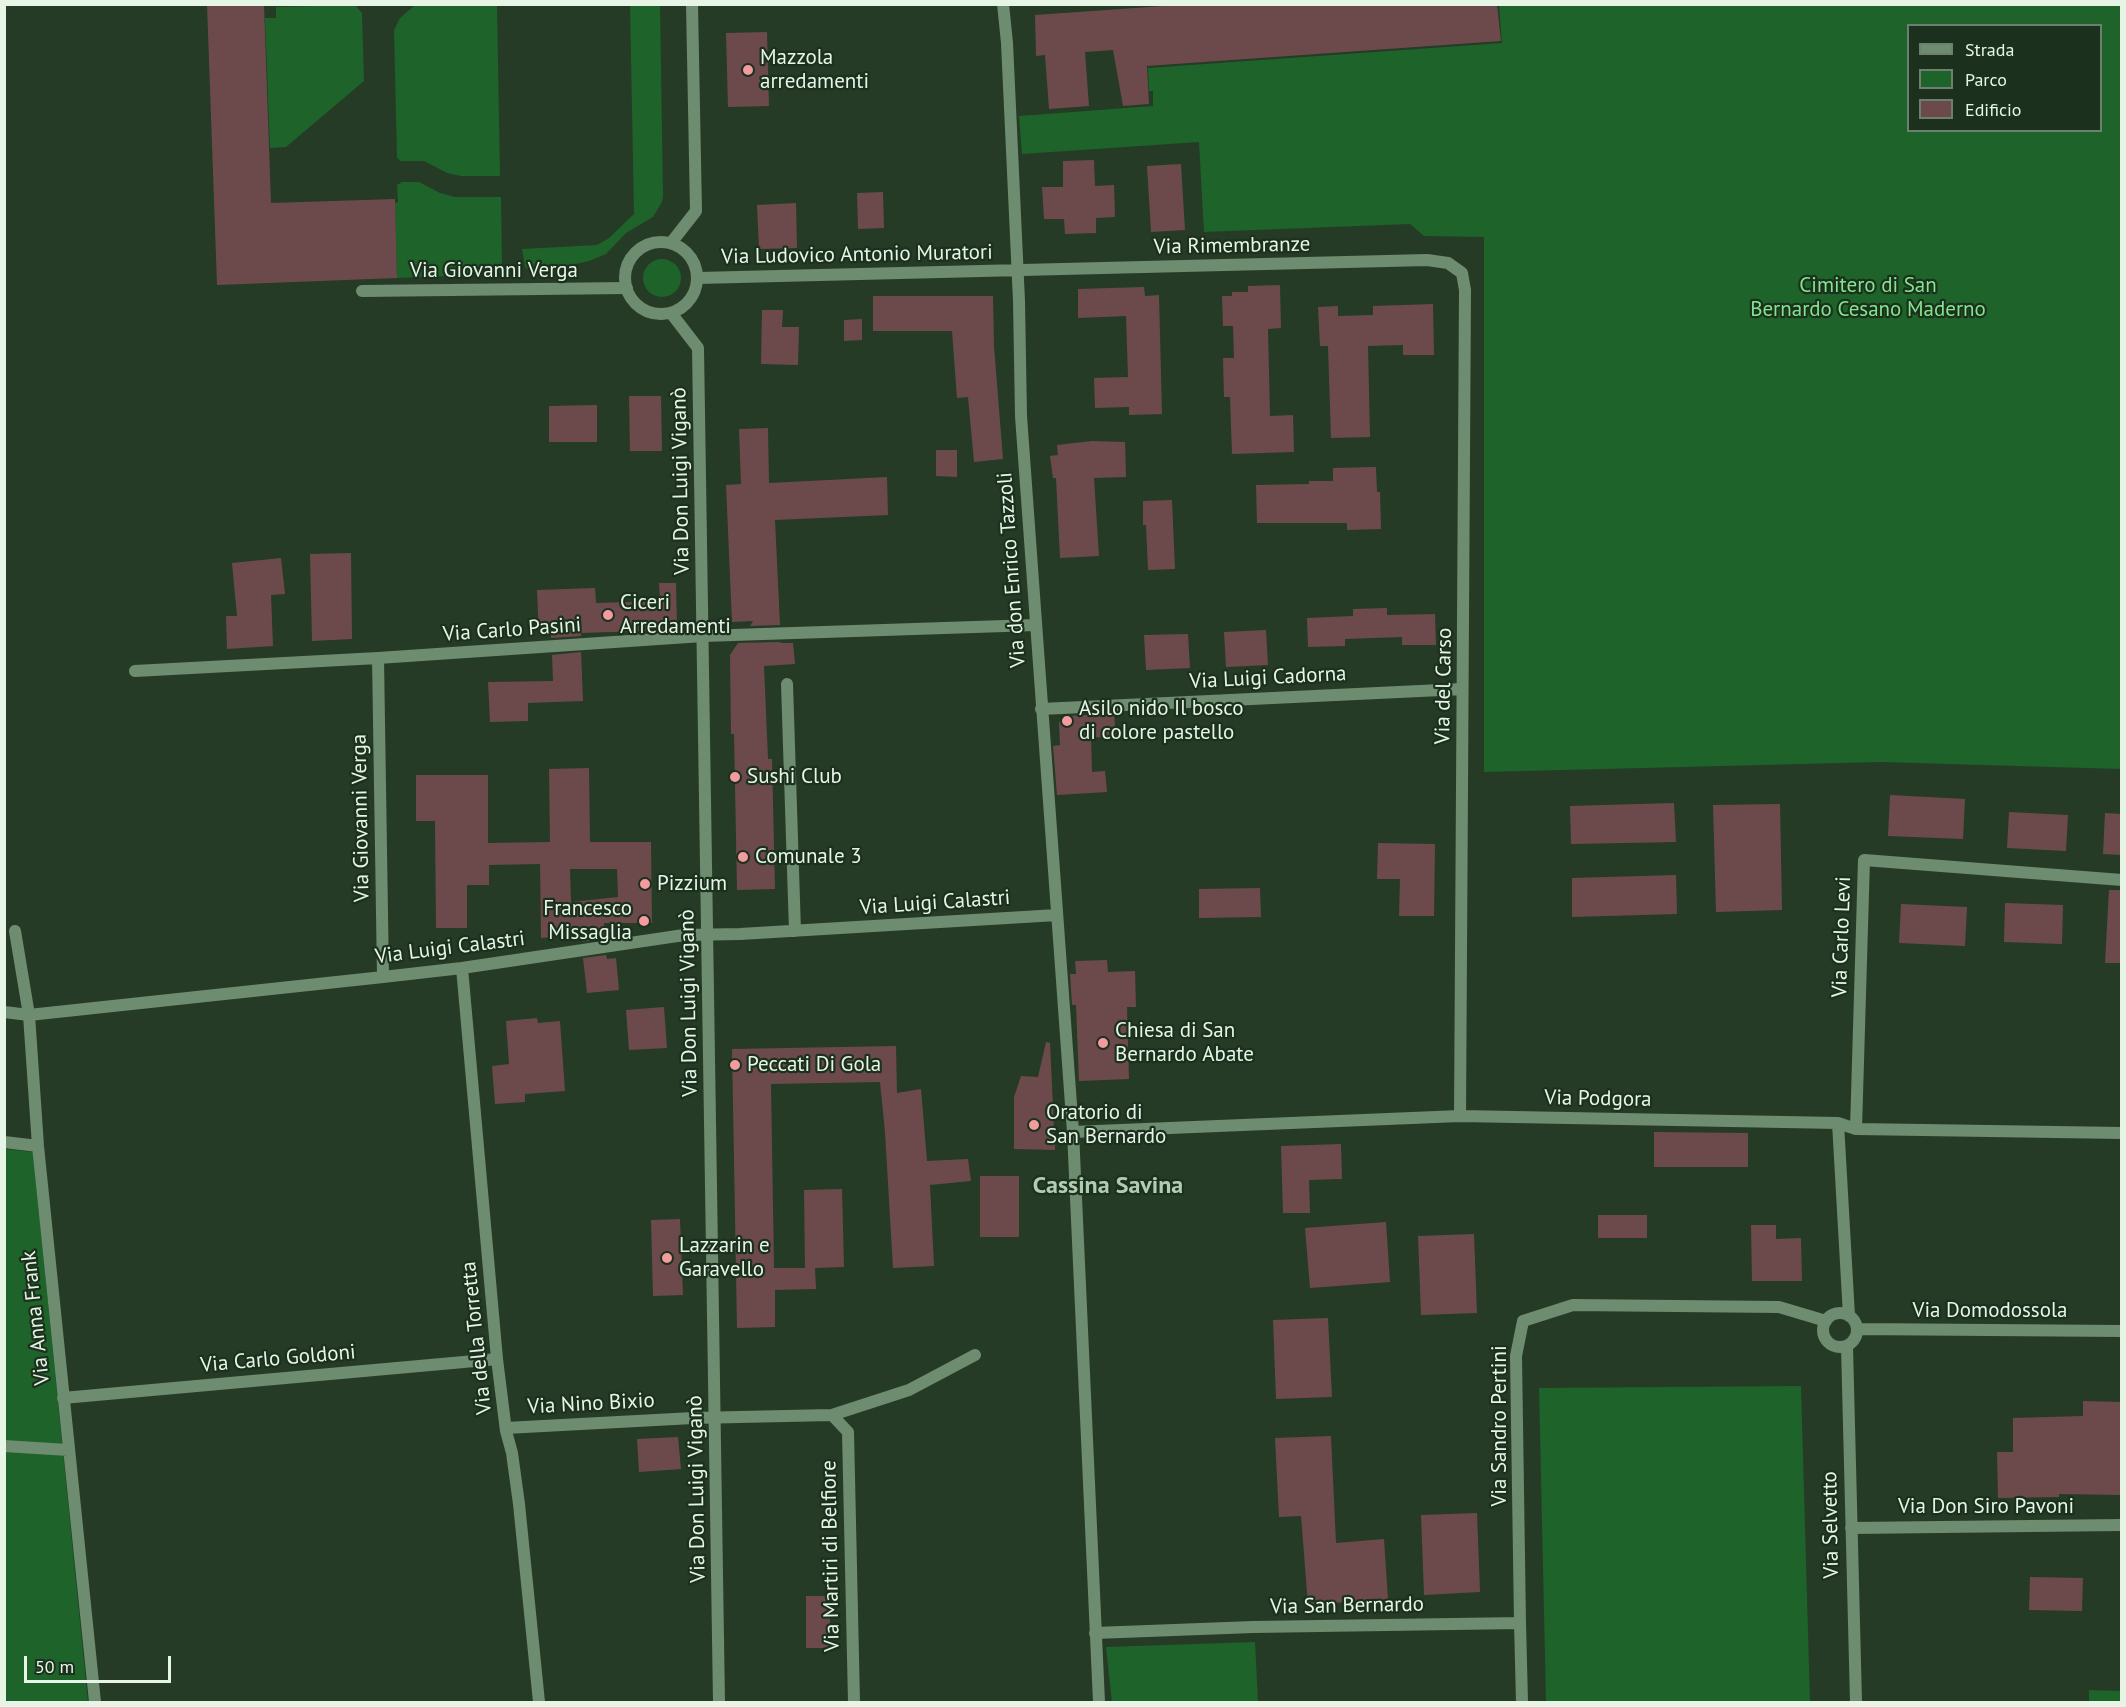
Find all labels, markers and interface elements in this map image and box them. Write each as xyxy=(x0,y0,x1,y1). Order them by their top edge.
legend xyxy=(1907,24,2102,132)
text: Strada xyxy=(1965,38,2014,61)
place label: Mazzola arredamenti xyxy=(760,45,869,95)
marker: Mazzola arredamenti xyxy=(741,63,755,77)
text: Parco xyxy=(1965,68,2007,91)
text: Edificio xyxy=(1965,98,2021,121)
street label: Via Rimembranze xyxy=(1154,232,1310,260)
street label: Via Ludovico Antonio Muratori xyxy=(721,240,993,270)
street label: Via Giovanni Verga xyxy=(410,258,578,284)
park label: Cimitero di San Bernardo Cesano Maderno xyxy=(1750,273,1986,323)
street label: Via Don Luigi Viganò xyxy=(667,387,695,575)
street label: Via don Enrico Tazzoli xyxy=(993,471,1031,669)
place label: Ciceri Arredamenti xyxy=(620,590,731,640)
marker: Ciceri Arredamenti xyxy=(601,608,615,622)
street label: Via Carlo Pasini xyxy=(442,613,582,647)
street label: Via del Carso xyxy=(1430,628,1458,744)
street label: Via Luigi Cadorna xyxy=(1189,661,1347,695)
place label: Asilo nido Il bosco di colore pastello xyxy=(1079,696,1244,746)
marker: Asilo nido Il bosco di colore pastello xyxy=(1060,714,1074,728)
street label: Via Giovanni Verga xyxy=(347,734,375,902)
place label: Sushi Club xyxy=(747,764,842,790)
marker: Sushi Club xyxy=(728,770,742,784)
place label: Comunale 3 xyxy=(755,844,862,870)
marker: Comunale 3 xyxy=(736,850,750,864)
place label: Pizzium xyxy=(657,871,727,897)
street label: Via Carlo Levi xyxy=(1827,876,1857,998)
marker: Pizzium xyxy=(638,877,652,891)
street label: Via Luigi Calastri xyxy=(859,885,1011,921)
place label: Francesco Missaglia xyxy=(543,896,632,946)
street label: Via Don Luigi Viganò xyxy=(675,909,703,1097)
marker: Francesco Missaglia xyxy=(637,914,651,928)
street label: Via Luigi Calastri xyxy=(374,926,526,970)
place label: Chiesa di San Bernardo Abate xyxy=(1115,1018,1254,1068)
marker: Chiesa di San Bernardo Abate xyxy=(1096,1036,1110,1050)
place label: Peccati Di Gola xyxy=(747,1052,881,1078)
marker: Peccati Di Gola xyxy=(728,1058,742,1072)
street label: Via Podgora xyxy=(1544,1085,1652,1113)
place label: Oratorio di San Bernardo xyxy=(1046,1100,1166,1150)
marker: Oratorio di San Bernardo xyxy=(1027,1118,1041,1132)
district label: Cassina Savina xyxy=(1033,1172,1183,1200)
place label: Lazzarin e Garavello xyxy=(679,1233,770,1283)
street label: Via Anna Frank xyxy=(16,1250,56,1386)
marker: Lazzarin e Garavello xyxy=(660,1251,674,1265)
street label: Via della Torretta xyxy=(456,1260,498,1416)
street label: Via Domodossola xyxy=(1913,1298,2067,1324)
street label: Via Carlo Goldoni xyxy=(199,1340,357,1378)
street label: Via Sandro Pertini xyxy=(1487,1345,1513,1507)
street label: Via Nino Bixio xyxy=(527,1388,655,1420)
street label: Via Don Luigi Viganò xyxy=(683,1395,711,1583)
street label: Via Martiri di Belfiore xyxy=(817,1460,845,1652)
street label: Via Selvetto xyxy=(1817,1471,1845,1579)
street label: Via Don Siro Pavoni xyxy=(1898,1494,2074,1520)
street label: Via San Bernardo xyxy=(1270,1592,1424,1620)
scale bar xyxy=(27,1644,174,1682)
text: 50 m xyxy=(35,1655,74,1678)

